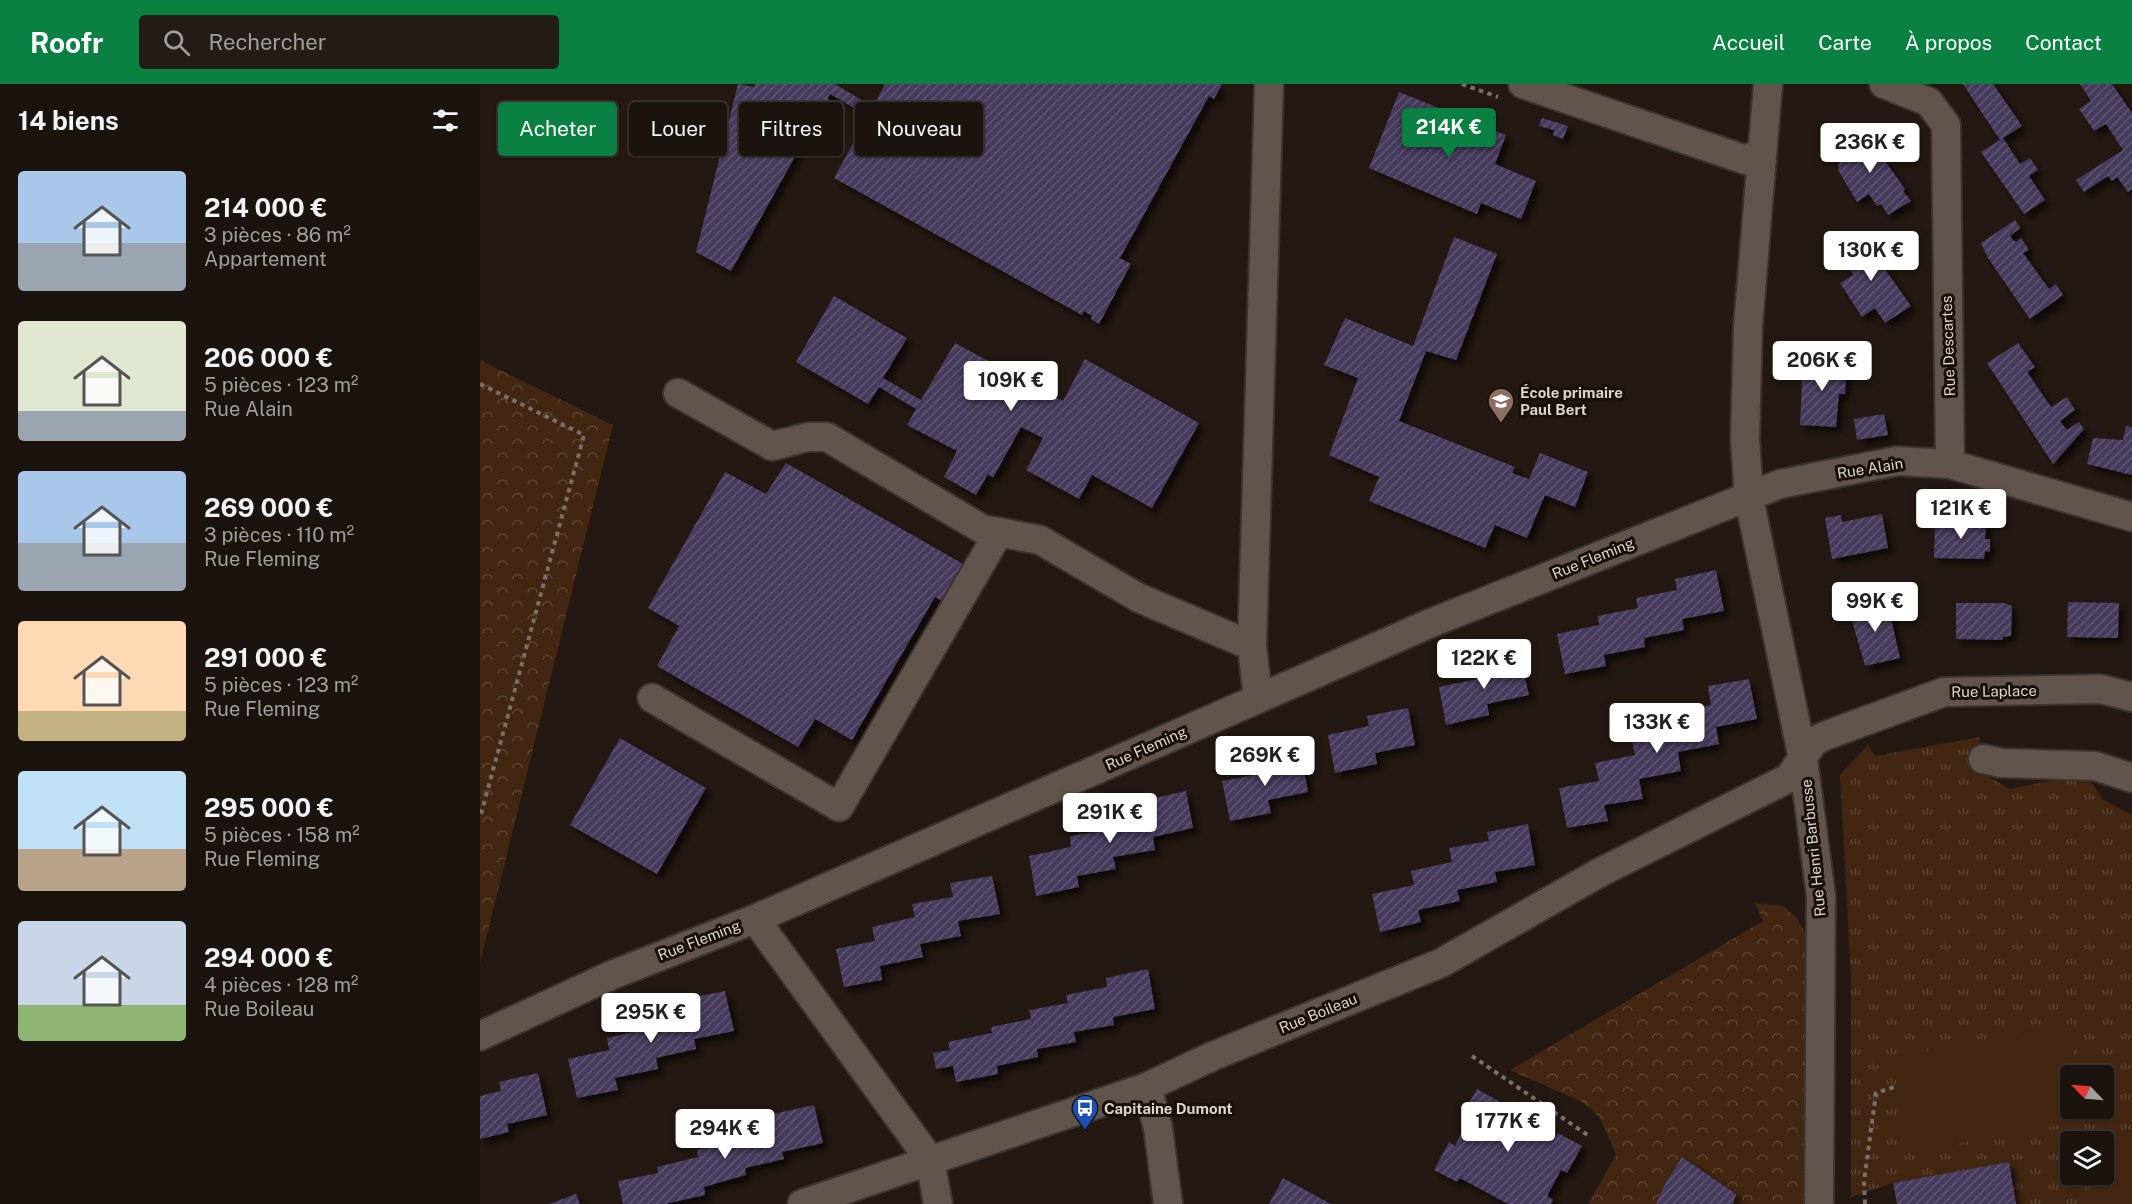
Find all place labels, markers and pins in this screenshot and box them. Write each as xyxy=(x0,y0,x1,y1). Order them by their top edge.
pin: 214K € xyxy=(1400,108,1498,159)
pin: 236K € xyxy=(1821,123,1919,174)
pin: 130K € xyxy=(1822,231,1920,282)
pin: 206K € xyxy=(1773,341,1871,392)
pin: 109K € xyxy=(962,361,1060,412)
place label: École primaire Paul Bert xyxy=(1520,384,1623,418)
school or university icon: École primaire Paul Bert xyxy=(1486,386,1516,424)
pin: 121K € xyxy=(1912,489,2010,540)
pin: 99K € xyxy=(1833,582,1917,633)
pin: 122K € xyxy=(1435,639,1533,690)
pin: 133K € xyxy=(1608,703,1706,754)
pin: 269K € xyxy=(1216,736,1314,787)
pin: 291K € xyxy=(1061,793,1159,844)
pin: 295K € xyxy=(602,993,700,1044)
bus stop icon: Capitaine Dumont xyxy=(1070,1093,1100,1131)
place label: Capitaine Dumont xyxy=(1104,1100,1233,1117)
pin: 177K € xyxy=(1459,1102,1557,1153)
pin: 294K € xyxy=(676,1109,774,1160)

